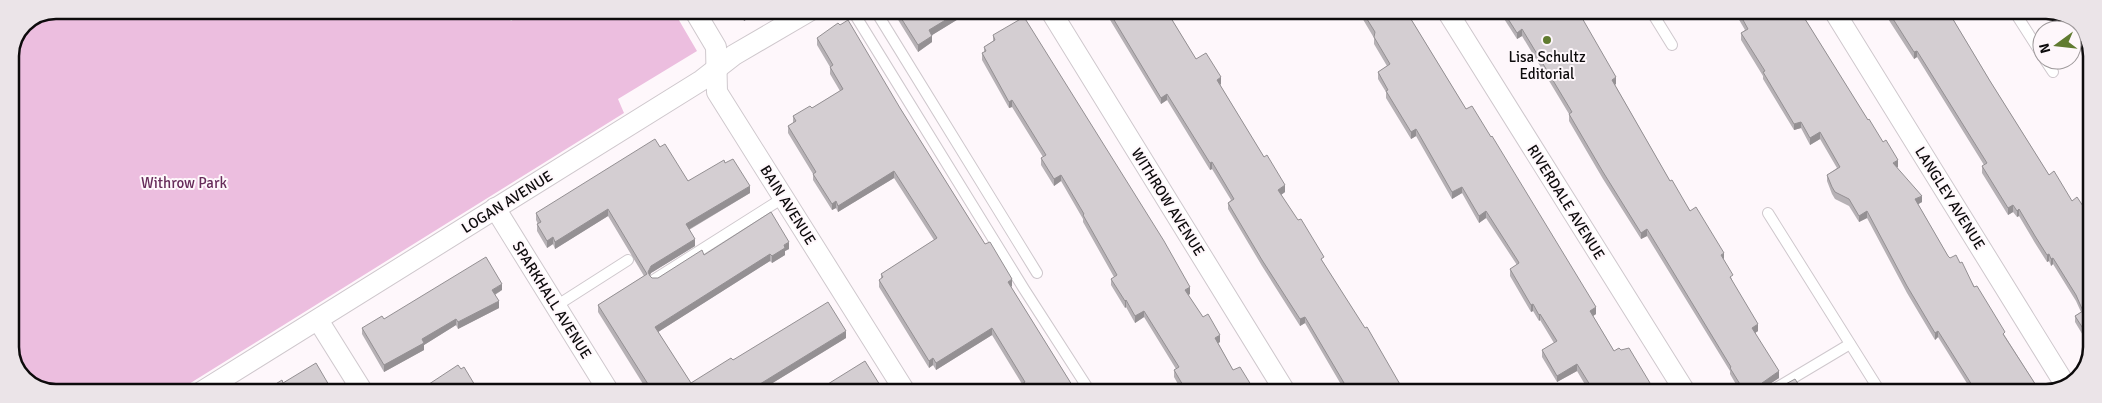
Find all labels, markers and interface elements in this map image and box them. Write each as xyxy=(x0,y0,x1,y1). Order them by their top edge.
north arrow xyxy=(2032,20,2082,70)
marker: Lisa Schultz Editorial xyxy=(1541,34,1553,46)
text: N xyxy=(2035,41,2054,55)
place label: Lisa Schultz Editorial xyxy=(1508,48,1586,83)
street label: RIVERDALE AVENUE xyxy=(1523,141,1609,263)
street label: LANGLEY AVENUE xyxy=(1911,143,1989,253)
street label: WITHROW AVENUE xyxy=(1128,145,1208,259)
street label: BAIN AVENUE xyxy=(756,162,820,248)
street label: LOGAN AVENUE xyxy=(458,167,556,237)
park label: Withrow Park xyxy=(141,174,227,192)
street label: SPARKHALL AVENUE xyxy=(509,238,595,362)

